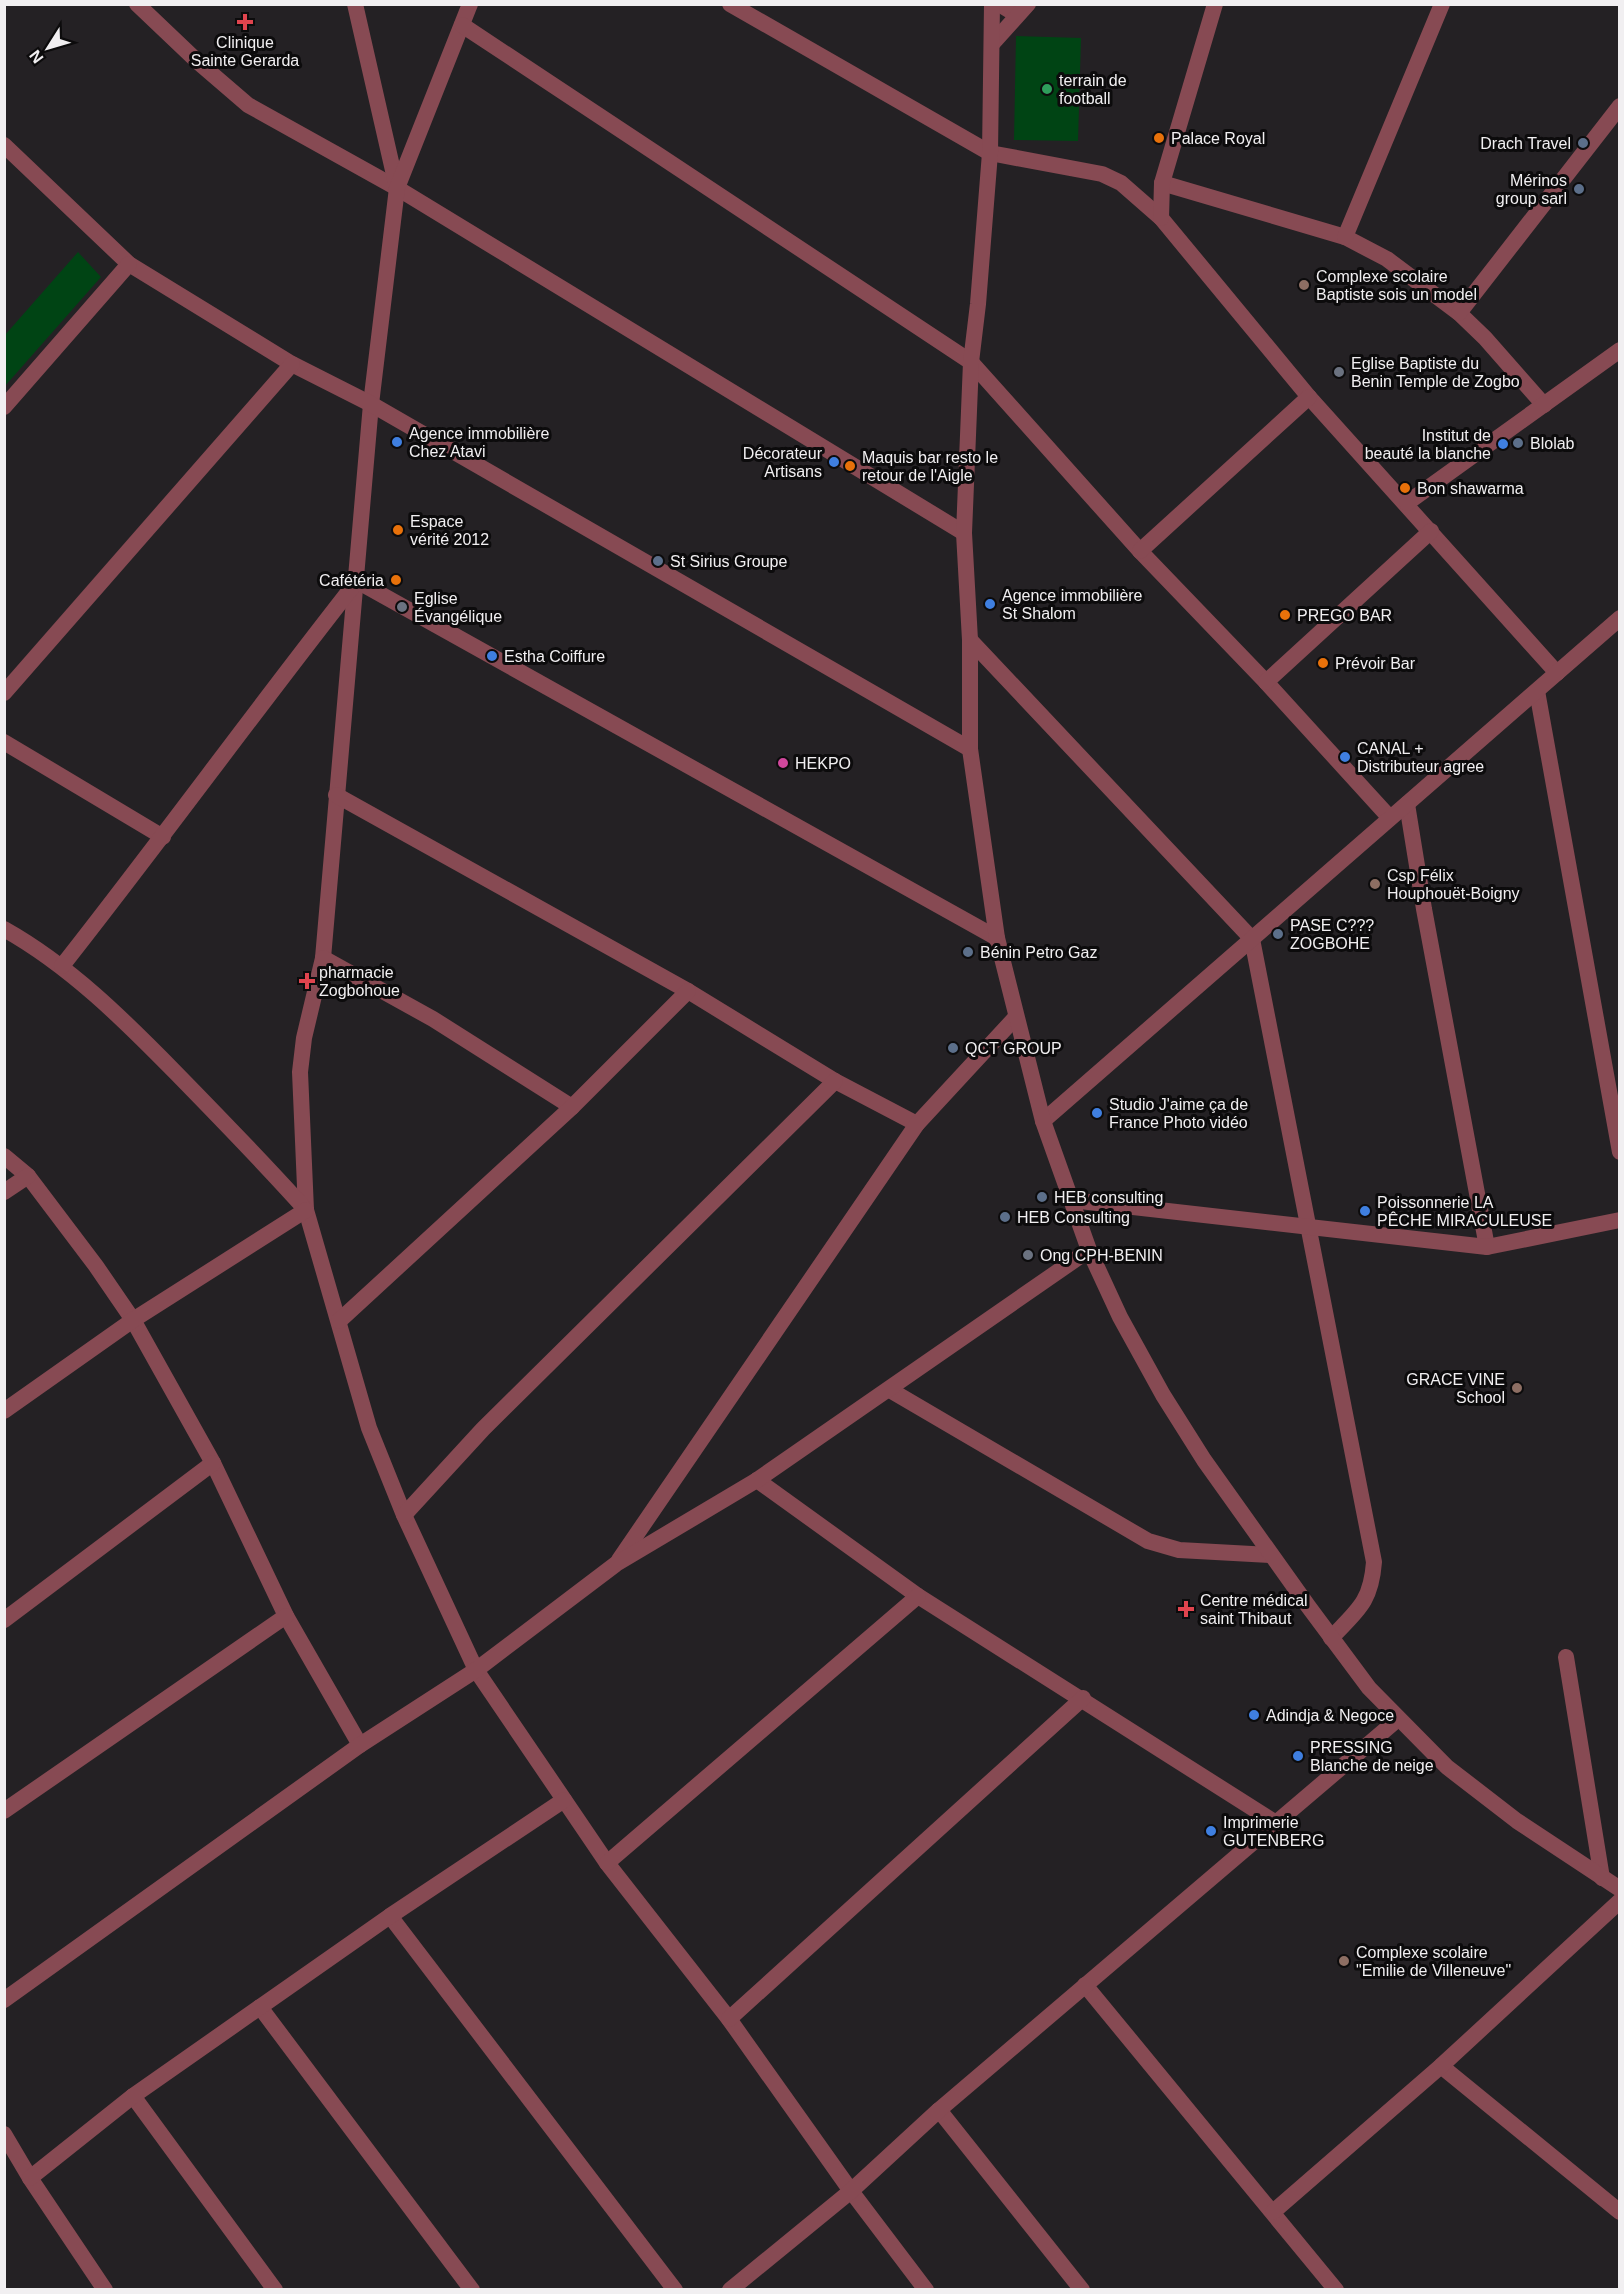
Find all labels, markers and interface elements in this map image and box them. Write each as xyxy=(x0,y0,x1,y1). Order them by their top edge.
marker: Clinique Sainte Gerarda xyxy=(236,13,254,31)
north arrow xyxy=(18,18,78,78)
place label: Clinique Sainte Gerarda xyxy=(191,34,299,69)
text: N xyxy=(26,47,47,66)
place label: terrain de football xyxy=(1059,72,1127,107)
marker: terrain de football xyxy=(1040,82,1054,96)
place label: Palace Royal xyxy=(1171,130,1265,147)
marker: Palace Royal xyxy=(1152,131,1166,145)
place label: Drach Travel xyxy=(1480,135,1571,152)
marker: Drach Travel xyxy=(1576,136,1590,150)
place label: Mérinos group sarl xyxy=(1496,172,1567,207)
marker: Mérinos group sarl xyxy=(1572,182,1586,196)
place label: Complexe scolaire Baptiste sois un model xyxy=(1316,268,1477,303)
marker: Complexe scolaire Baptiste sois un model xyxy=(1297,278,1311,292)
place label: Eglise Baptiste du Benin Temple de Zogbo xyxy=(1351,355,1520,390)
marker: Eglise Baptiste du Benin Temple de Zogbo xyxy=(1332,365,1346,379)
place label: Agence immobilière Chez Atavi xyxy=(409,425,550,460)
place label: Institut de beauté la blanche xyxy=(1365,427,1491,462)
marker: Agence immobilière Chez Atavi xyxy=(390,435,404,449)
place label: Blolab xyxy=(1530,435,1575,452)
marker: Blolab xyxy=(1511,436,1525,450)
marker: Institut de beauté la blanche xyxy=(1496,437,1510,451)
place label: Décorateur Artisans xyxy=(743,445,823,480)
place label: Maquis bar resto le retour de l'Aigle xyxy=(862,449,998,484)
marker: Décorateur Artisans xyxy=(827,455,841,469)
marker: Maquis bar resto le retour de l'Aigle xyxy=(843,459,857,473)
place label: Bon shawarma xyxy=(1417,480,1524,497)
marker: Bon shawarma xyxy=(1398,481,1412,495)
place label: Espace vérité 2012 xyxy=(410,513,489,548)
marker: Espace vérité 2012 xyxy=(391,523,405,537)
place label: St Sirius Groupe xyxy=(670,553,787,570)
marker: St Sirius Groupe xyxy=(651,554,665,568)
place label: Cafétéria xyxy=(319,572,384,589)
marker: Cafétéria xyxy=(389,573,403,587)
place label: Agence immobilière St Shalom xyxy=(1002,587,1143,622)
place label: Eglise Évangélique xyxy=(414,590,502,625)
marker: Agence immobilière St Shalom xyxy=(983,597,997,611)
marker: Eglise Évangélique xyxy=(395,600,409,614)
place label: PREGO BAR xyxy=(1297,607,1392,624)
marker: PREGO BAR xyxy=(1278,608,1292,622)
place label: Estha Coiffure xyxy=(504,648,605,665)
marker: Estha Coiffure xyxy=(485,649,499,663)
place label: Prévoir Bar xyxy=(1335,655,1416,672)
marker: Prévoir Bar xyxy=(1316,656,1330,670)
place label: CANAL + Distributeur agree xyxy=(1357,740,1484,775)
marker: CANAL + Distributeur agree xyxy=(1338,750,1352,764)
place label: HEKPO xyxy=(795,755,851,772)
marker: HEKPO xyxy=(776,756,790,770)
place label: Csp Félix Houphouët-Boigny xyxy=(1387,867,1520,902)
marker: Csp Félix Houphouët-Boigny xyxy=(1368,877,1382,891)
place label: PASE C??? ZOGBOHE xyxy=(1290,917,1374,952)
marker: PASE C??? ZOGBOHE xyxy=(1271,927,1285,941)
place label: Bénin Petro Gaz xyxy=(980,944,1097,961)
marker: Bénin Petro Gaz xyxy=(961,945,975,959)
place label: pharmacie Zogbohoue xyxy=(319,964,400,999)
marker: pharmacie Zogbohoue xyxy=(300,974,314,988)
place label: QCT GROUP xyxy=(965,1040,1062,1057)
marker: QCT GROUP xyxy=(946,1041,960,1055)
place label: Studio J'aime ça de France Photo vidéo xyxy=(1109,1096,1248,1131)
marker: Studio J'aime ça de France Photo vidéo xyxy=(1090,1106,1104,1120)
place label: HEB consulting xyxy=(1054,1189,1163,1206)
marker: HEB consulting xyxy=(1035,1190,1049,1204)
place label: Poissonnerie LA PÊCHE MIRACULEUSE xyxy=(1377,1194,1552,1229)
marker: Poissonnerie LA PÊCHE MIRACULEUSE xyxy=(1358,1204,1372,1218)
place label: HEB Consulting xyxy=(1017,1209,1130,1226)
marker: HEB Consulting xyxy=(998,1210,1012,1224)
place label: Ong CPH-BENIN xyxy=(1040,1247,1163,1264)
marker: Ong CPH-BENIN xyxy=(1021,1248,1035,1262)
place label: GRACE VINE School xyxy=(1406,1371,1505,1406)
marker: GRACE VINE School xyxy=(1510,1381,1524,1395)
place label: Centre médical saint Thibaut xyxy=(1200,1592,1308,1627)
marker: Centre médical saint Thibaut xyxy=(1177,1600,1195,1618)
place label: Adindja & Negoce xyxy=(1266,1707,1394,1724)
marker: Adindja & Negoce xyxy=(1247,1708,1261,1722)
place label: PRESSING Blanche de neige xyxy=(1310,1739,1434,1774)
marker: PRESSING Blanche de neige xyxy=(1291,1749,1305,1763)
place label: Imprimerie GUTENBERG xyxy=(1223,1814,1324,1849)
marker: Imprimerie GUTENBERG xyxy=(1204,1824,1218,1838)
place label: Complexe scolaire "Emilie de Villeneuve" xyxy=(1356,1944,1511,1979)
marker: Complexe scolaire "Emilie de Villeneuve" xyxy=(1337,1954,1351,1968)

